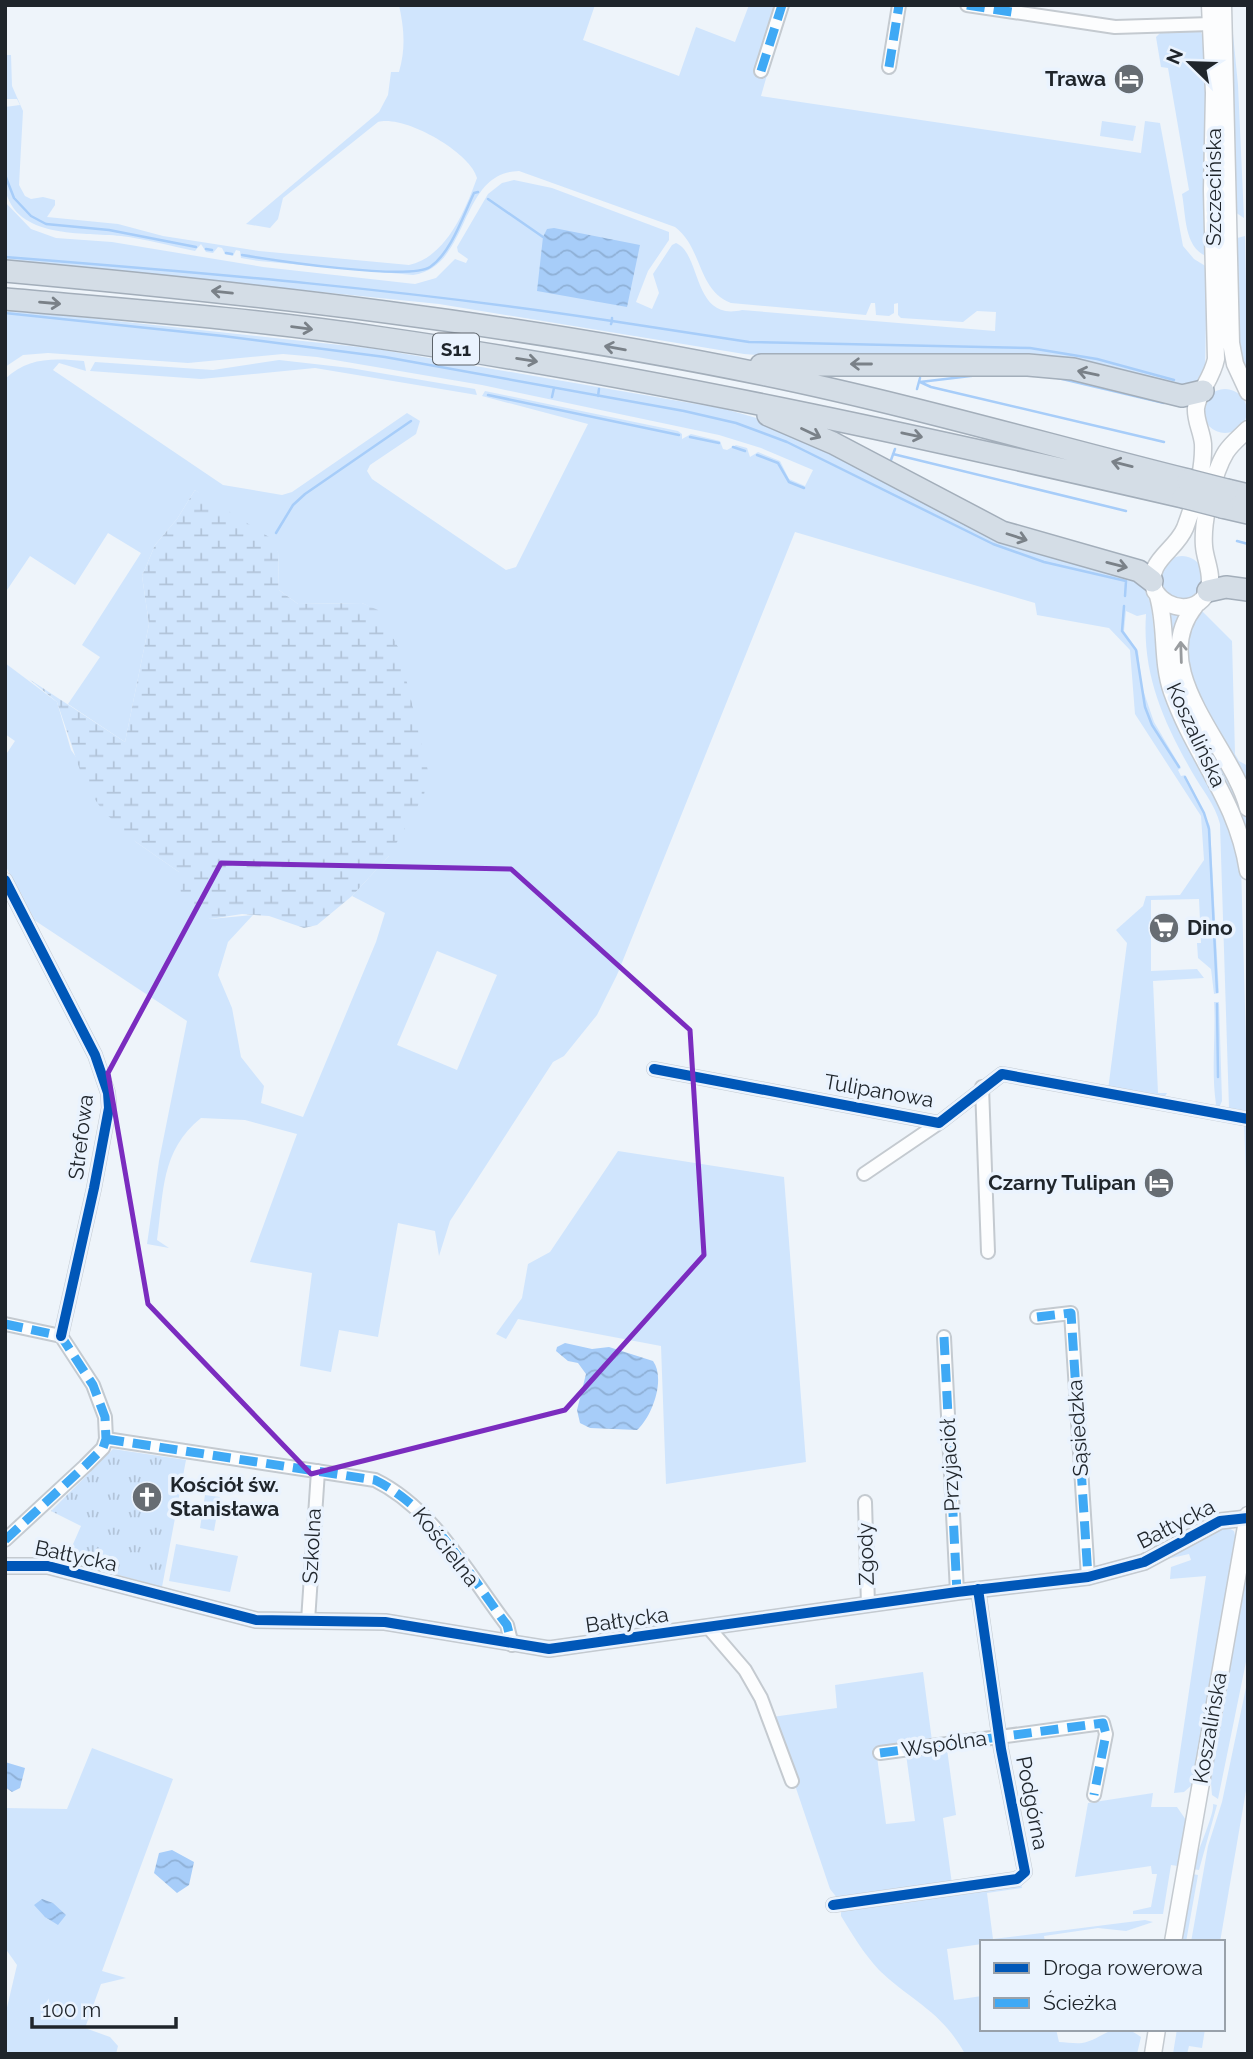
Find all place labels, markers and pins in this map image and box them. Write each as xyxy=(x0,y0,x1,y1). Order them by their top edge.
hotel icon: Trawa xyxy=(1112,62,1146,96)
place label: Trawa xyxy=(1045,66,1106,91)
supermarket icon: Dino xyxy=(1147,911,1181,945)
place label: Dino xyxy=(1187,915,1233,940)
hotel icon: Czarny Tulipan xyxy=(1142,1166,1176,1200)
place label: Czarny Tulipan xyxy=(988,1170,1136,1195)
place label: Kościół św. Stanisława xyxy=(170,1472,279,1521)
church icon: Kościół św. Stanisława xyxy=(130,1480,164,1514)

